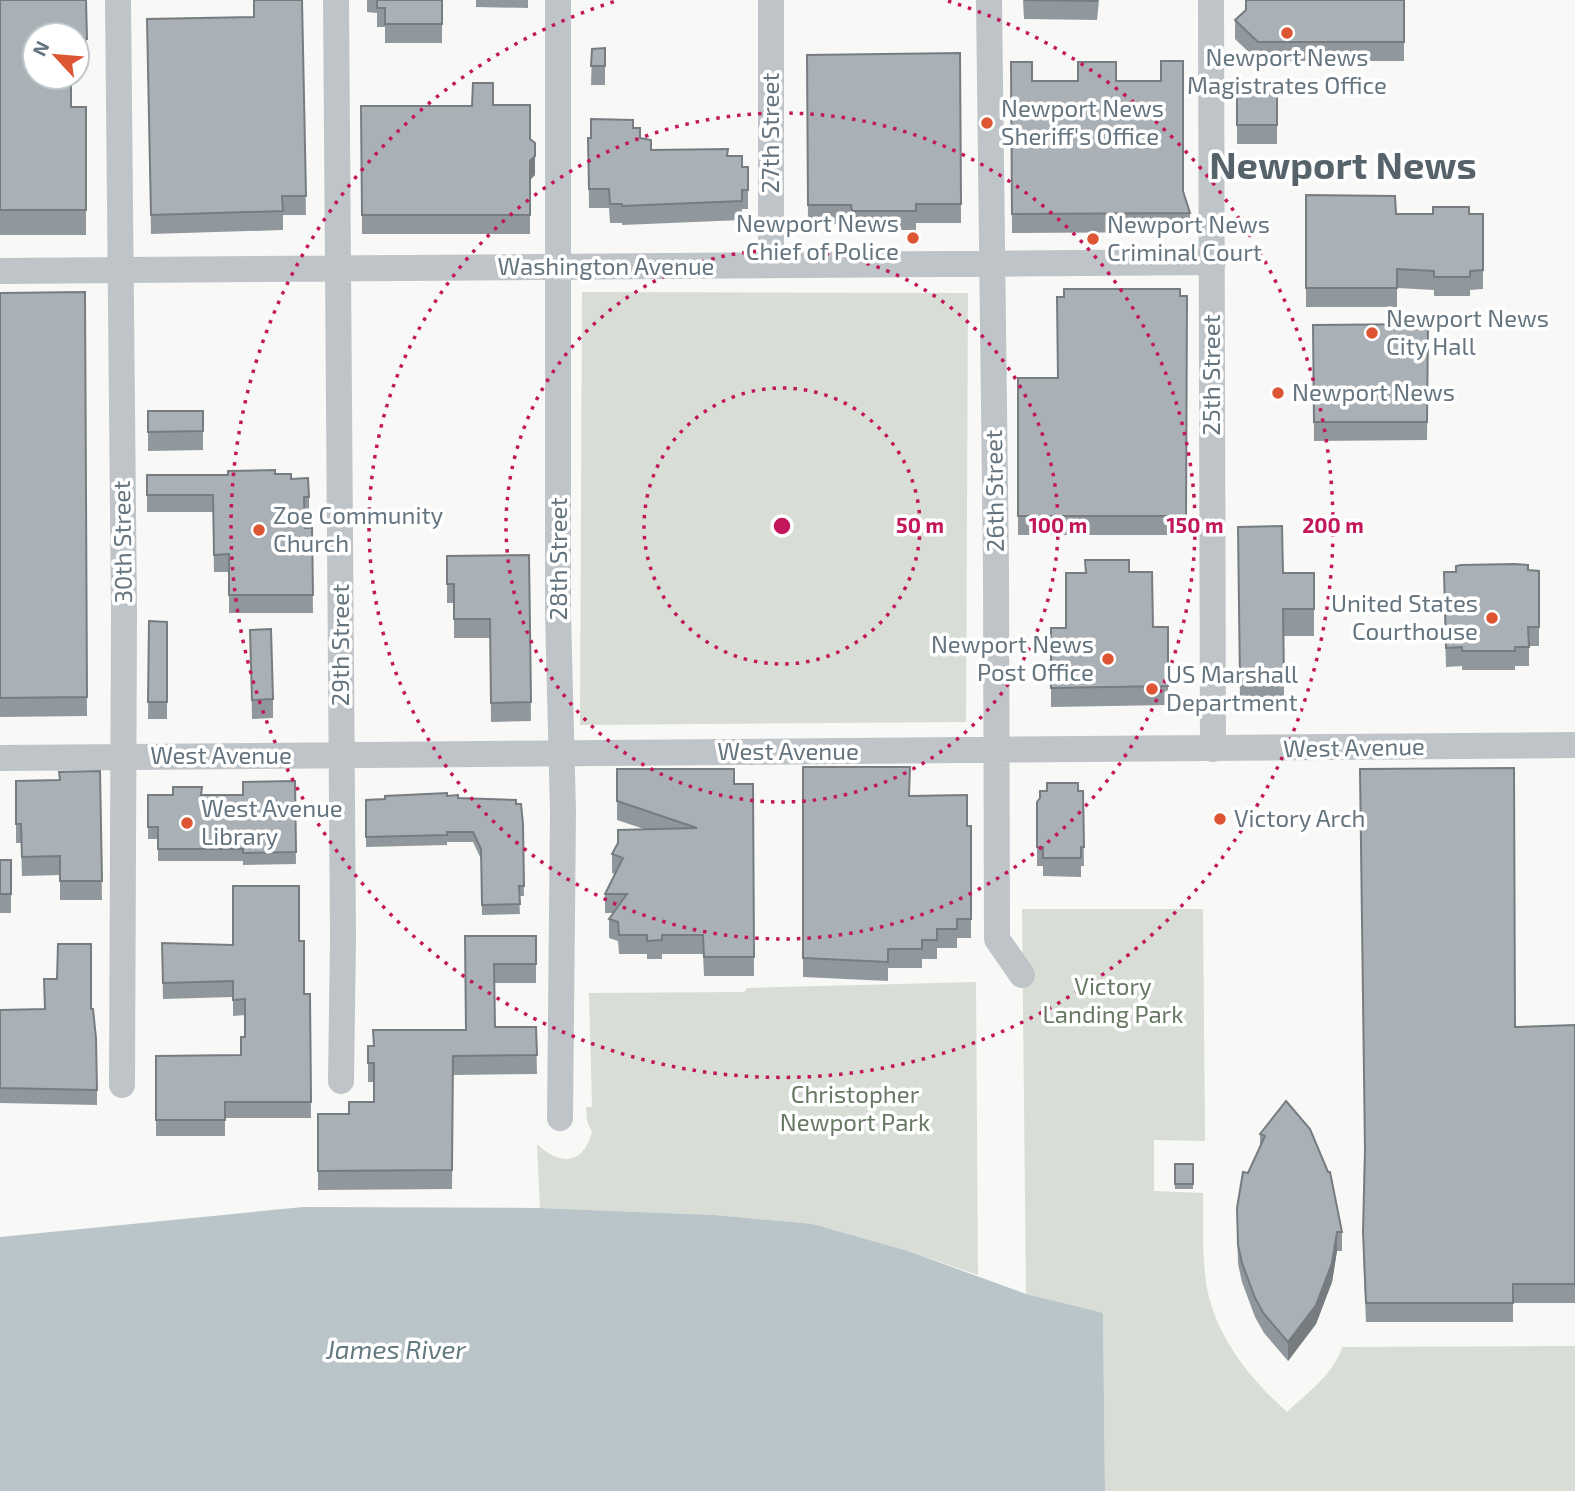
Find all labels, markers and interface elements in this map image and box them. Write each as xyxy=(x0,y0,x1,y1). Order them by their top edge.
north arrow xyxy=(21,21,91,91)
marker: Newport News Magistrates Office xyxy=(1279,25,1295,41)
text: N xyxy=(27,37,54,60)
place label: Newport News Magistrates Office xyxy=(1187,42,1387,99)
street label: 27th Street xyxy=(755,73,784,193)
place label: Newport News Sheriff's Office xyxy=(1001,93,1164,150)
marker: Newport News Sheriff's Office xyxy=(979,115,995,131)
district label: Newport News xyxy=(1209,141,1477,187)
place label: Newport News Chief of Police xyxy=(736,208,899,265)
place label: Newport News Criminal Court xyxy=(1107,209,1270,266)
marker: Newport News Chief of Police xyxy=(905,230,921,246)
marker: Newport News Criminal Court xyxy=(1085,231,1101,247)
street label: Washington Avenue xyxy=(498,251,714,280)
place label: Newport News City Hall xyxy=(1386,303,1549,360)
street label: 25th Street xyxy=(1196,314,1225,436)
marker: Newport News City Hall xyxy=(1364,325,1380,341)
place label: Newport News xyxy=(1292,377,1455,406)
marker: Newport News xyxy=(1270,385,1286,401)
street label: 26th Street xyxy=(978,430,1009,552)
street label: 30th Street xyxy=(106,480,137,604)
street label: 28th Street xyxy=(543,497,572,621)
place label: Zoe Community Church xyxy=(273,500,444,557)
text: 50 m xyxy=(896,512,944,537)
text: 100 m xyxy=(1029,512,1087,537)
text: 150 m xyxy=(1167,512,1223,537)
text: 200 m xyxy=(1302,512,1364,537)
centre of rings xyxy=(770,514,794,538)
marker: Zoe Community Church xyxy=(251,522,267,538)
street label: 29th Street xyxy=(325,584,354,706)
place label: United States Courthouse xyxy=(1331,588,1478,645)
marker: United States Courthouse xyxy=(1484,610,1500,626)
place label: Newport News Post Office xyxy=(931,629,1094,686)
marker: Newport News Post Office xyxy=(1100,651,1116,667)
place label: US Marshall Department xyxy=(1166,659,1298,716)
marker: US Marshall Department xyxy=(1144,681,1160,697)
street label: West Avenue xyxy=(1283,731,1425,762)
street label: West Avenue xyxy=(717,736,859,765)
street label: West Avenue xyxy=(150,740,292,769)
place label: West Avenue Library xyxy=(201,793,343,850)
place label: Victory Arch xyxy=(1234,803,1366,832)
marker: Victory Arch xyxy=(1212,811,1228,827)
marker: West Avenue Library xyxy=(179,815,195,831)
park label: Victory Landing Park xyxy=(1043,971,1183,1028)
park label: Christopher Newport Park xyxy=(780,1079,930,1136)
water label: James River xyxy=(325,1333,467,1364)

